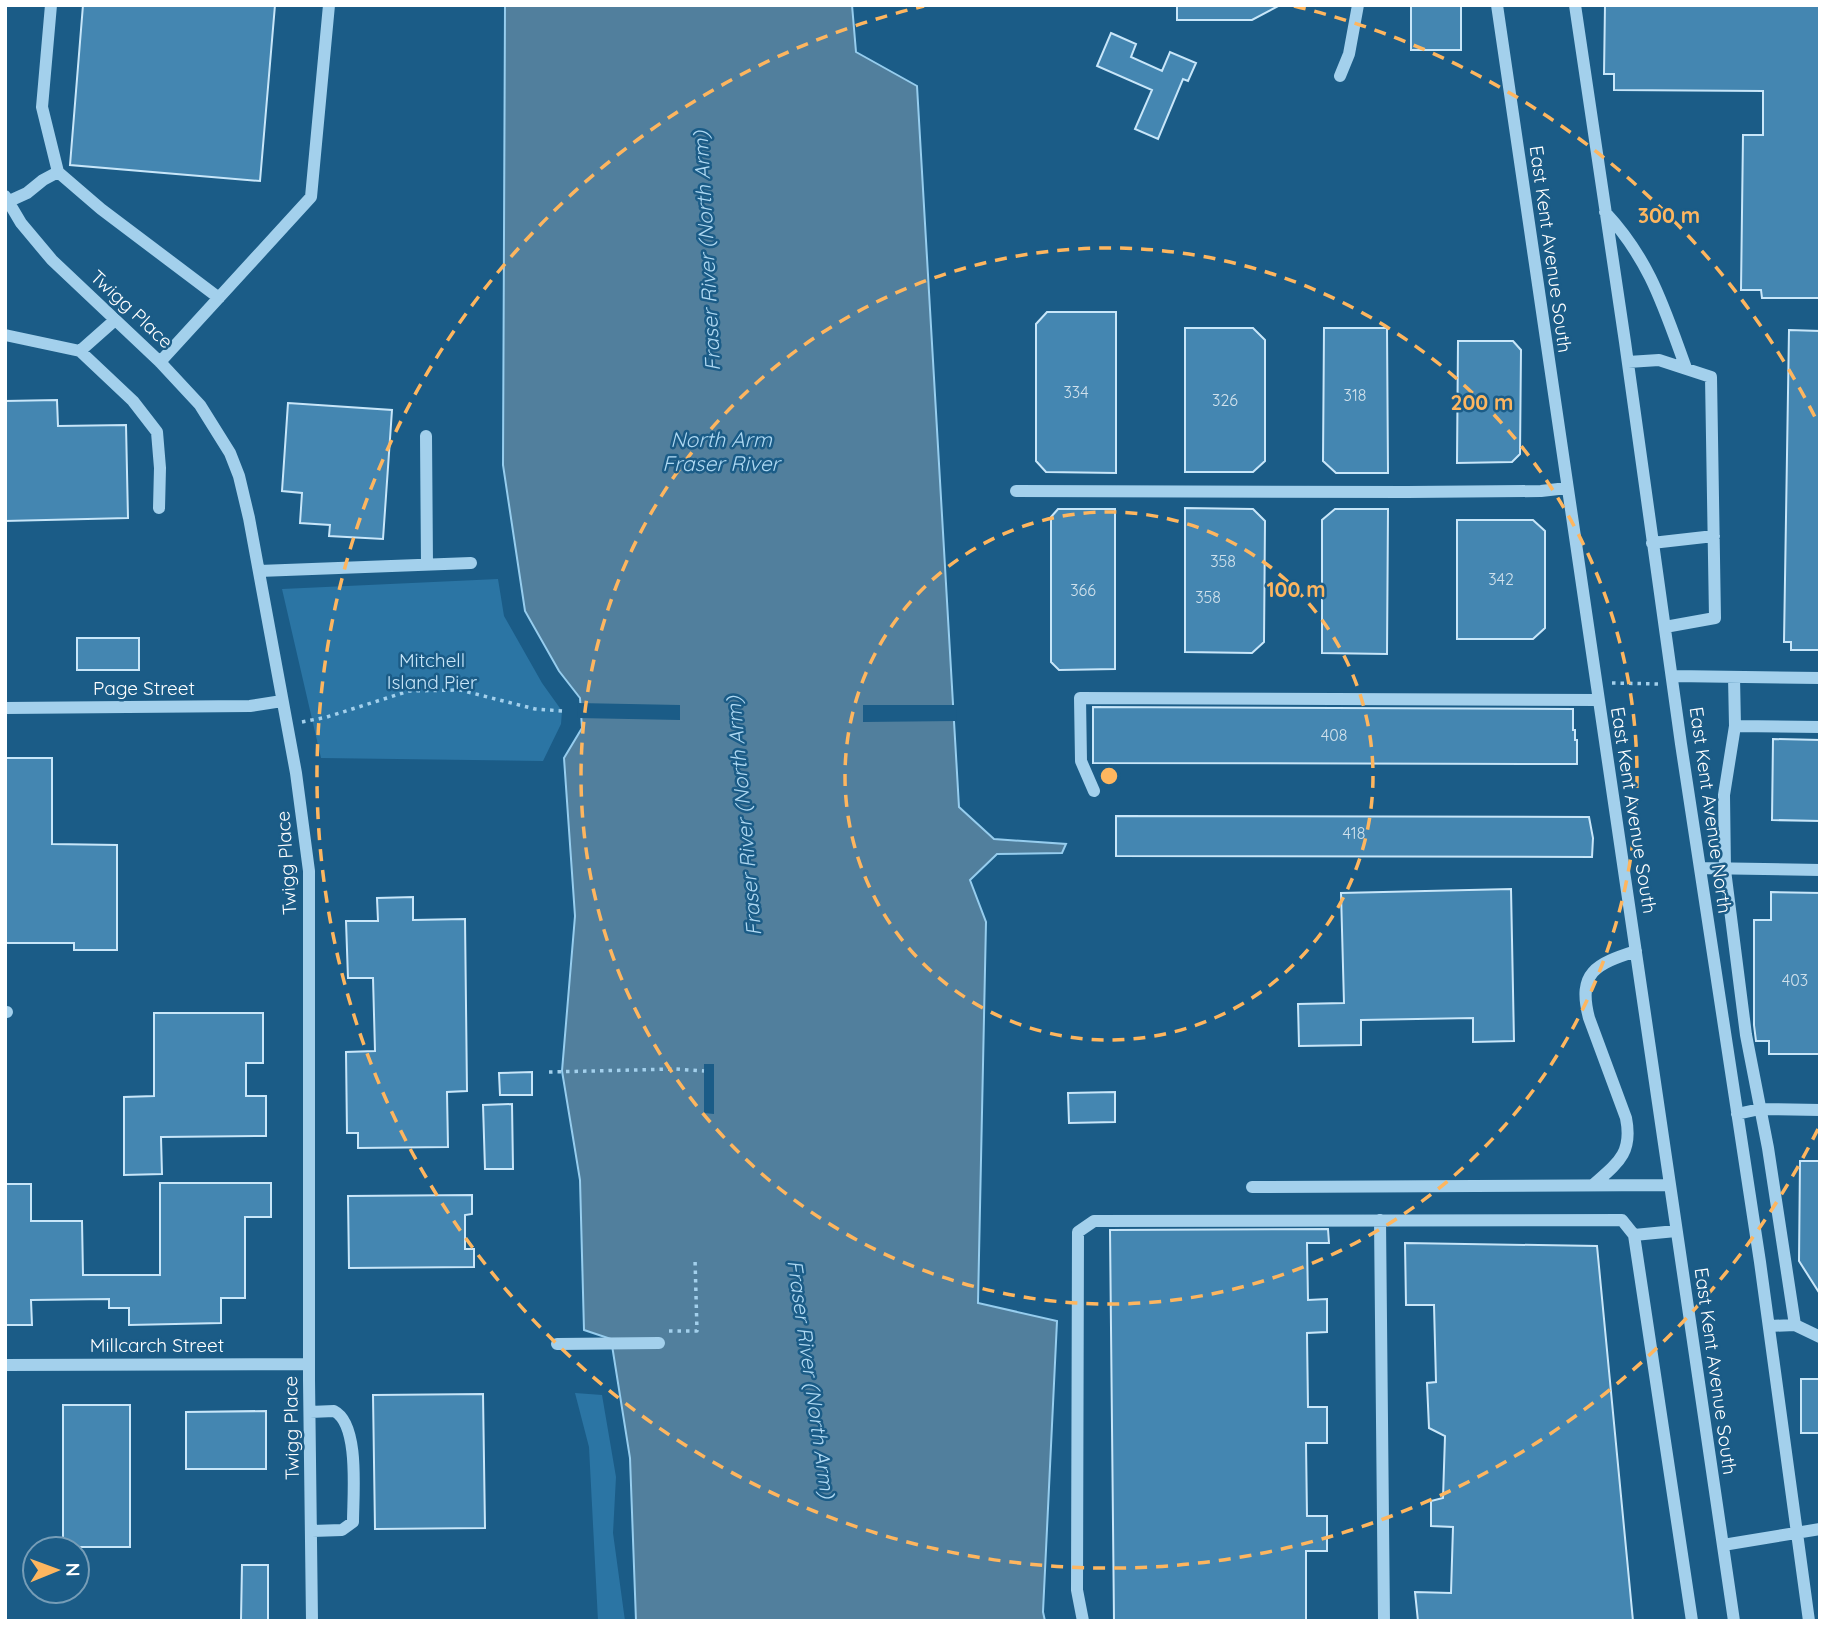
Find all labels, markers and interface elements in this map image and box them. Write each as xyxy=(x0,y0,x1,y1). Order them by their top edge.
water label: Fraser River (North Arm) xyxy=(687,129,725,372)
street label: East Kent Avenue South xyxy=(1525,144,1577,354)
text: 300 m xyxy=(1638,202,1700,228)
street label: Twigg Place xyxy=(86,265,178,353)
house number: 334 xyxy=(1063,382,1089,402)
house number: 318 xyxy=(1344,385,1366,405)
text: 200 m xyxy=(1451,389,1513,415)
house number: 326 xyxy=(1212,390,1238,410)
water label: North Arm Fraser River xyxy=(662,426,783,476)
house number: 358 xyxy=(1210,551,1236,571)
house number: 342 xyxy=(1488,569,1514,589)
text: 100 m xyxy=(1266,576,1326,602)
house number: 366 xyxy=(1070,580,1096,600)
house number: 358 xyxy=(1195,587,1221,607)
park label: Mitchell Island Pier xyxy=(387,648,478,694)
street label: Page Street xyxy=(93,676,195,700)
water label: Fraser River (North Arm) xyxy=(719,694,766,937)
street label: East Kent Avenue South xyxy=(1606,705,1662,915)
street label: East Kent Avenue North xyxy=(1685,705,1737,915)
house number: 408 xyxy=(1321,725,1347,745)
centre of rings xyxy=(1097,764,1121,788)
street label: Twigg Place xyxy=(270,810,302,916)
house number: 418 xyxy=(1343,823,1365,843)
house number: 403 xyxy=(1782,970,1808,990)
water label: Fraser River (North Arm) xyxy=(782,1258,842,1501)
street label: East Kent Avenue South xyxy=(1690,1266,1742,1476)
street label: Millcarch Street xyxy=(90,1333,224,1357)
street label: Twigg Place xyxy=(278,1376,304,1480)
north arrow xyxy=(21,1535,91,1605)
text: N xyxy=(61,1563,85,1577)

